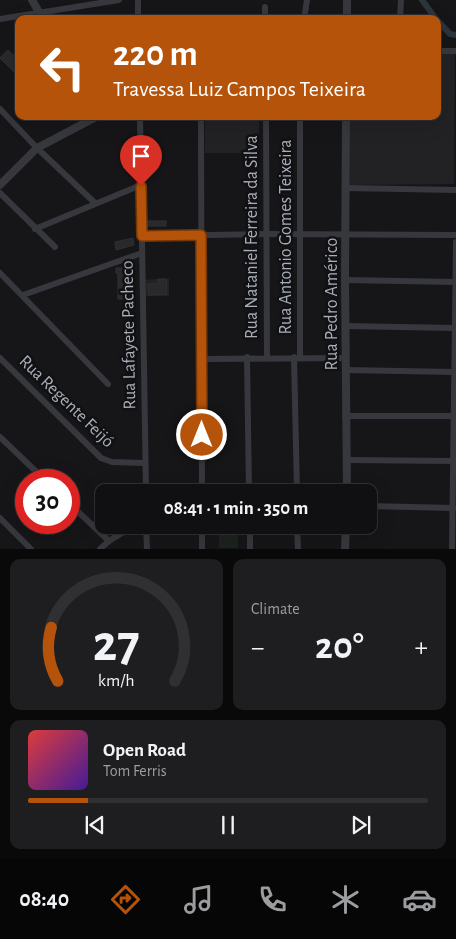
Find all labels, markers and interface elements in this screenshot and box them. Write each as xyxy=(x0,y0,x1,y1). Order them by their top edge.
icon: left xyxy=(30,35,95,100)
text: 220 m xyxy=(113,37,198,72)
text: Travessa Luiz Campos Teixeira xyxy=(113,78,366,100)
pin xyxy=(120,135,162,186)
street label: Rua Nataniel Ferreira da Silva xyxy=(243,135,261,339)
street label: Rua Antonio Gomes Teixeira xyxy=(277,139,295,335)
icon: arrive xyxy=(127,142,155,170)
street label: Rua Pedro Américo xyxy=(323,237,341,370)
street label: Rua Lafayete Pacheco xyxy=(119,260,139,410)
street label: Rua Regente Feijó xyxy=(15,352,117,451)
position arrow xyxy=(175,408,227,460)
speed limit sign: 30 xyxy=(15,469,80,534)
text: 08:41 · 1 min · 350 m xyxy=(164,499,308,518)
text: Climate xyxy=(251,601,300,617)
text: 27 xyxy=(93,618,140,670)
text: 20° xyxy=(315,628,364,666)
text: − xyxy=(251,634,264,662)
text: + xyxy=(415,634,428,662)
text: km/h xyxy=(98,672,135,690)
text: Open Road xyxy=(103,741,186,760)
text: Tom Ferris xyxy=(103,763,167,779)
icon: previous xyxy=(81,811,109,839)
icon: pause xyxy=(214,811,242,839)
icon: next xyxy=(347,811,375,839)
icon: directions xyxy=(108,882,143,917)
icon: music xyxy=(181,882,216,917)
icon: phone xyxy=(255,882,290,917)
icon: climate xyxy=(328,882,363,917)
icon: car xyxy=(402,882,437,917)
text: 08:40 xyxy=(19,888,69,910)

